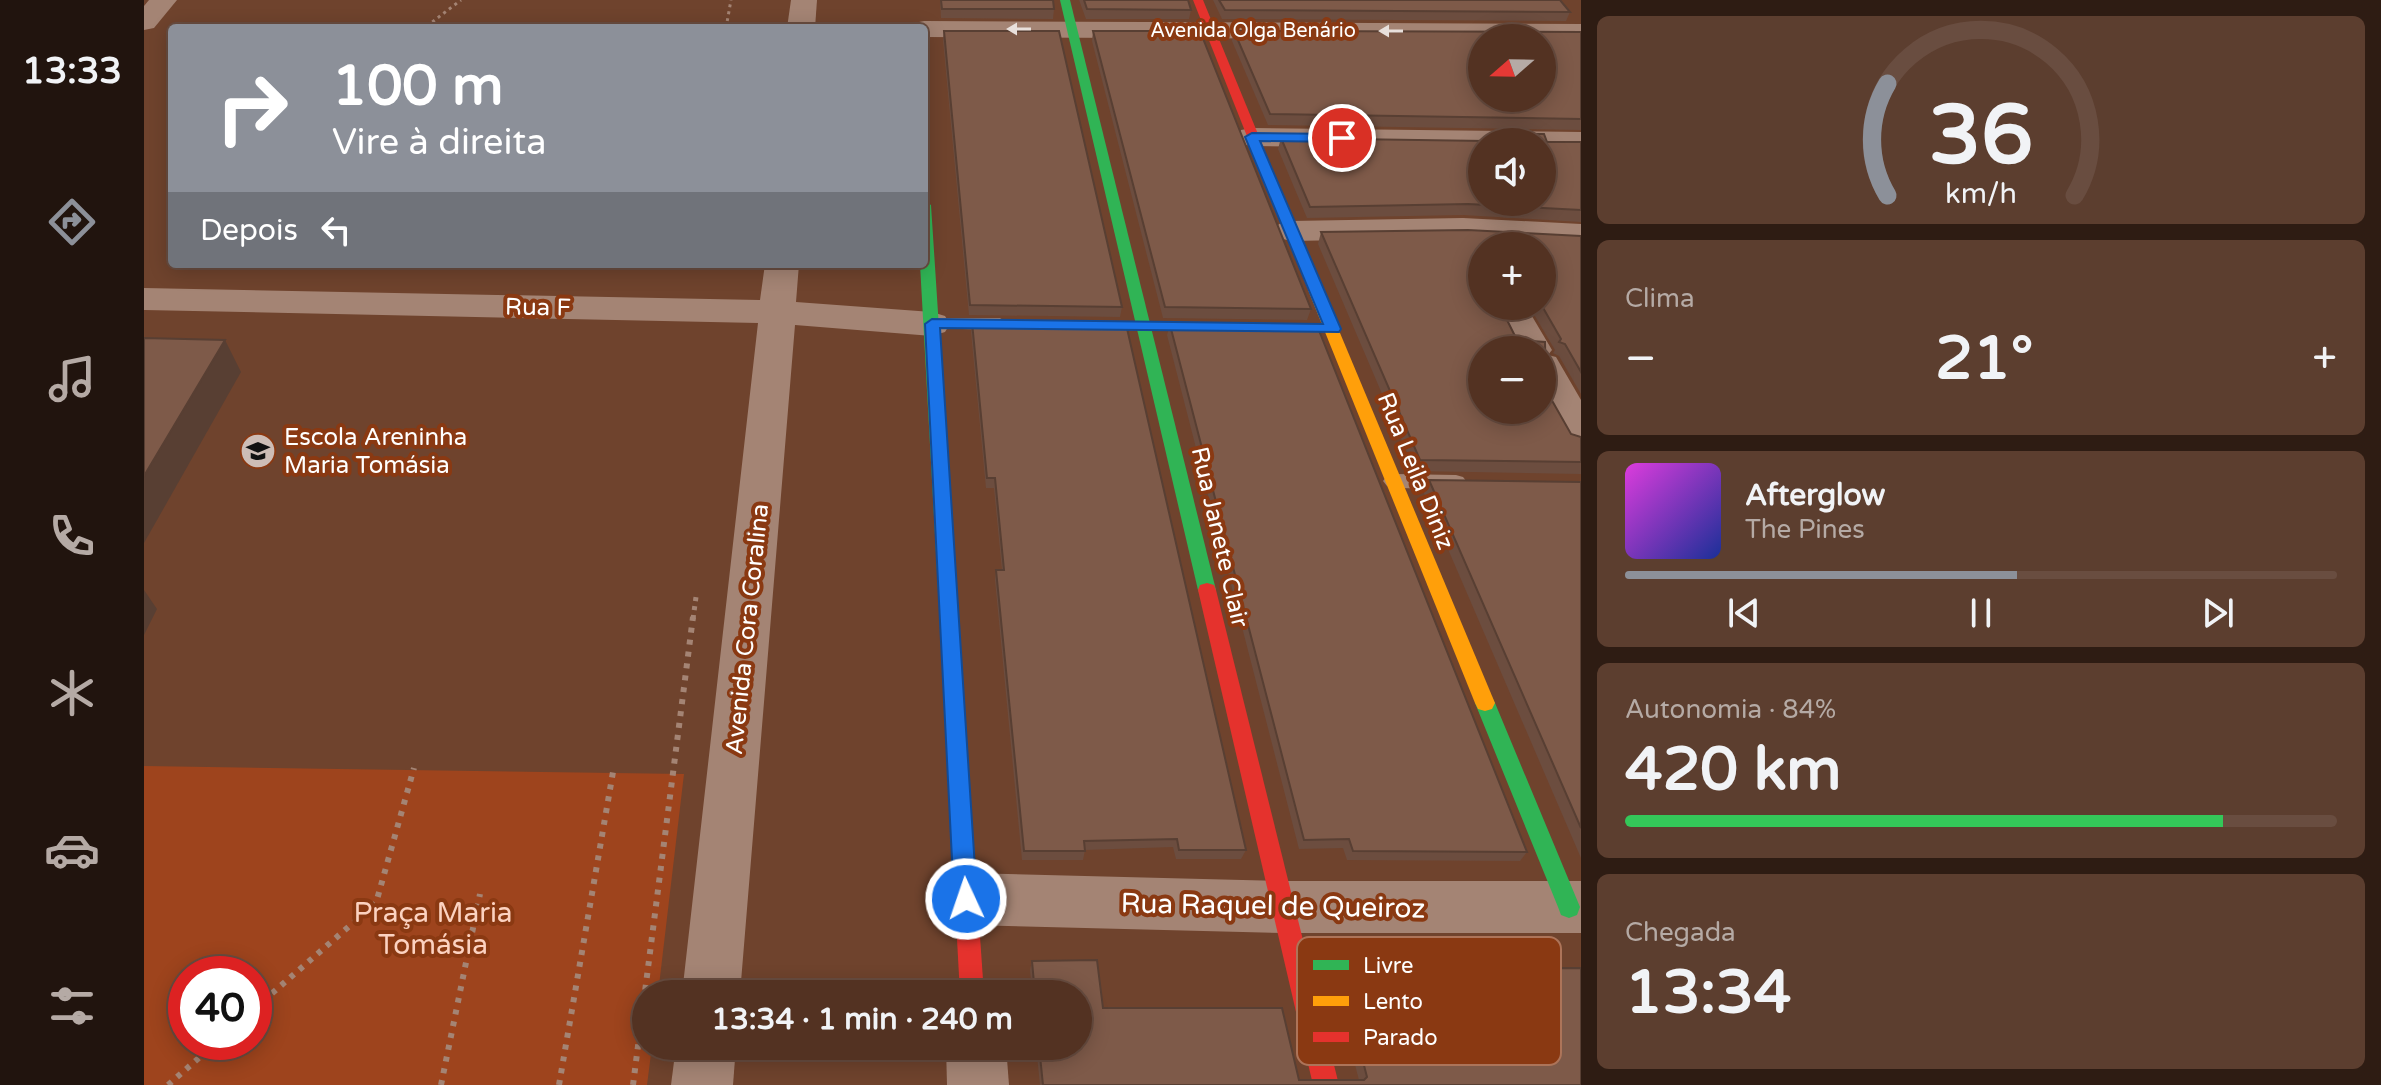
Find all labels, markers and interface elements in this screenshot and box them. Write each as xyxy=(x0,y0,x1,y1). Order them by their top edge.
street label: Avenida Olga Benário xyxy=(1150,19,1356,43)
one-way arrow xyxy=(1006,23,1031,35)
north arrow xyxy=(1468,24,1556,112)
map controls xyxy=(1468,24,1556,424)
one-way arrow xyxy=(1378,25,1403,37)
text: 13:33 xyxy=(22,50,122,93)
text: 100 m xyxy=(332,53,503,120)
icon: right xyxy=(200,56,304,160)
text: 36 xyxy=(1929,86,2033,186)
pin xyxy=(1308,104,1376,172)
icon: arrive xyxy=(1320,116,1364,160)
text: Vire à direita xyxy=(332,121,546,164)
button: sound xyxy=(1468,128,1556,216)
text: km/h xyxy=(1945,177,2017,211)
icon: directions xyxy=(44,194,100,250)
icon: left xyxy=(314,208,358,252)
text: Depois xyxy=(200,212,298,249)
button: + xyxy=(1468,232,1556,320)
text: Clima xyxy=(1625,283,1695,314)
street label: Rua F xyxy=(505,292,571,323)
text: 21° xyxy=(1935,323,2033,395)
text: − xyxy=(1625,333,1656,386)
text: + xyxy=(2312,333,2337,386)
button: − xyxy=(1468,336,1556,424)
icon: music xyxy=(44,351,100,407)
street label: Rua Leila Diniz xyxy=(1371,388,1460,554)
place label: Escola Areninha Maria Tomásia xyxy=(284,423,467,480)
school or university icon: Escola Areninha Maria Tomásia xyxy=(239,432,277,470)
street label: Rua Janete Clair xyxy=(1185,444,1255,631)
text: Afterglow xyxy=(1745,477,1885,514)
street label: Avenida Cora Coralina xyxy=(720,502,775,756)
icon: phone xyxy=(44,508,100,564)
text: The Pines xyxy=(1745,514,1865,545)
icon: previous xyxy=(1722,591,1766,635)
icon: pause xyxy=(1959,591,2003,635)
icon: next xyxy=(2196,591,2240,635)
icon: climate xyxy=(44,665,100,721)
text: Autonomia · 84% xyxy=(1625,694,1836,725)
text: 420 km xyxy=(1625,734,1841,806)
icon: car xyxy=(44,822,100,878)
position arrow xyxy=(924,857,1008,941)
street label: Rua Raquel de Queiroz xyxy=(1120,886,1426,926)
park label: Praça Maria Tomásia xyxy=(353,896,513,962)
text: Chegada xyxy=(1625,917,1736,948)
legend xyxy=(1297,937,1561,1065)
text: Livre xyxy=(1363,953,1413,979)
speed limit sign: 40 xyxy=(168,956,272,1060)
text: 13:34 xyxy=(1625,957,1791,1029)
icon: filters xyxy=(44,978,100,1034)
text: Lento xyxy=(1363,989,1423,1015)
text: 13:34 · 1 min · 240 m xyxy=(711,1001,1013,1038)
text: Parado xyxy=(1363,1025,1438,1051)

